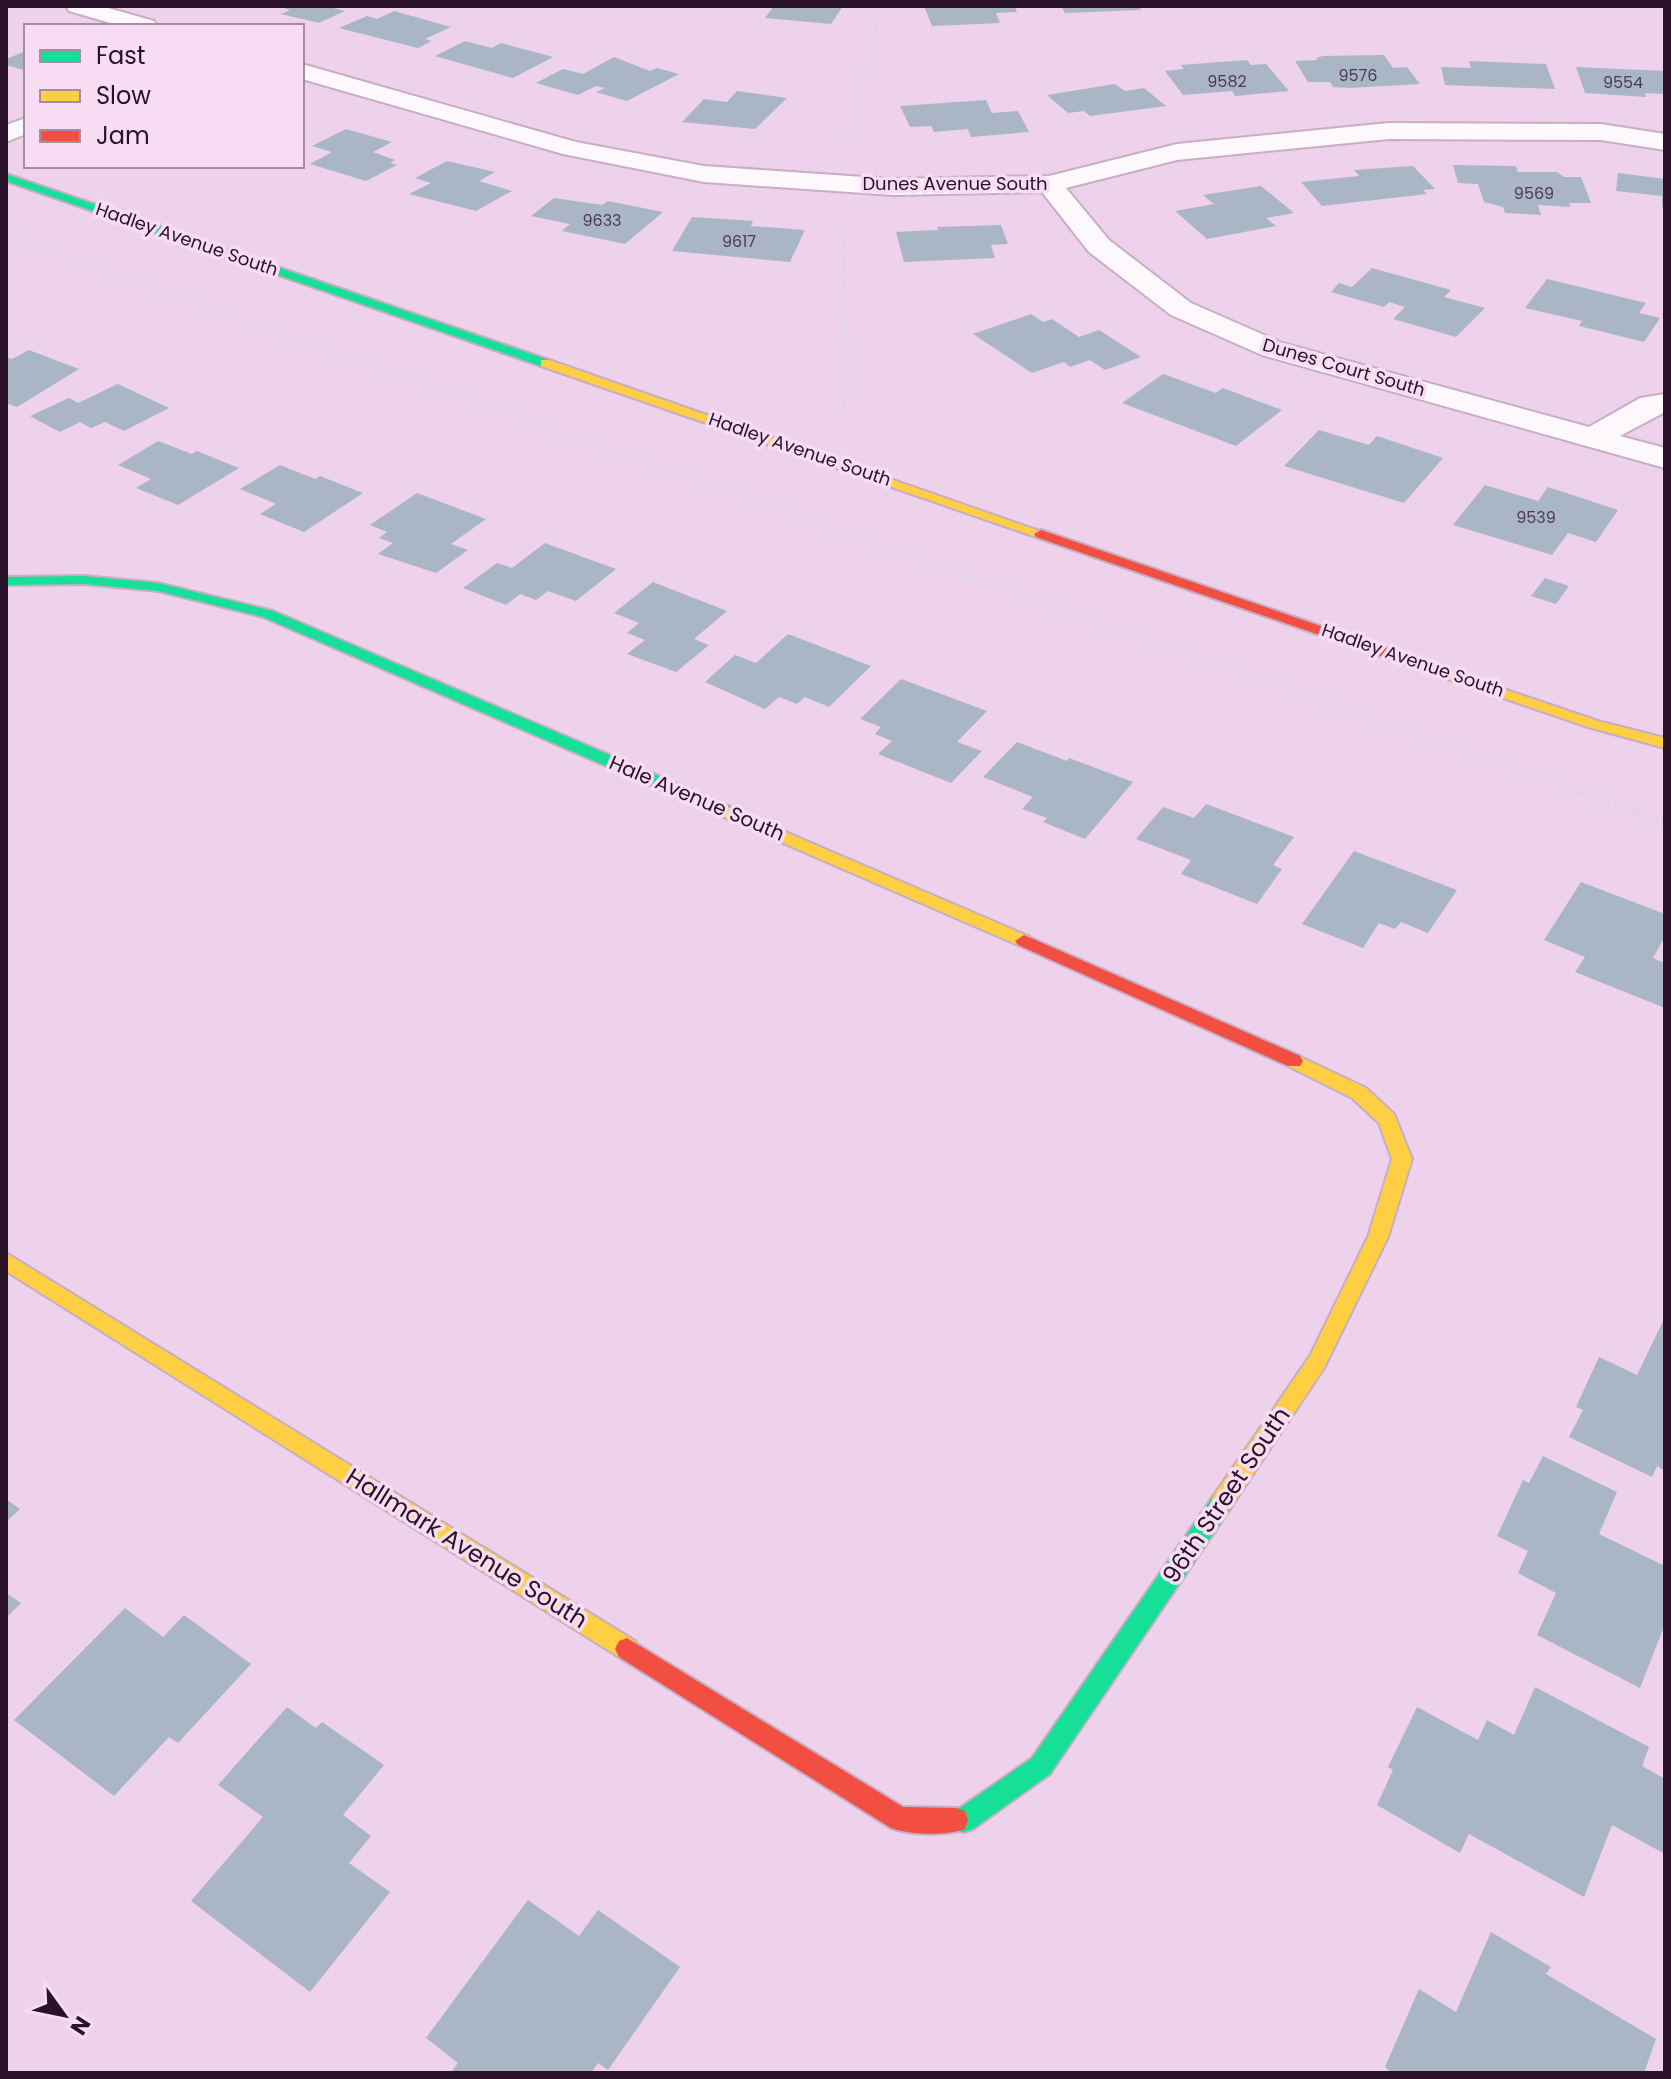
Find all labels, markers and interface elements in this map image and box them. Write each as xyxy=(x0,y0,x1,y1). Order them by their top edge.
legend xyxy=(24,24,304,168)
text: Fast xyxy=(96,39,146,72)
house number: 9576 xyxy=(1338,64,1378,87)
house number: 9582 xyxy=(1207,70,1247,93)
house number: 9554 xyxy=(1603,71,1643,94)
text: Slow xyxy=(96,79,151,112)
text: Jam xyxy=(96,119,150,152)
street label: Dunes Avenue South xyxy=(862,171,1048,196)
house number: 9569 xyxy=(1514,182,1554,205)
street label: Hadley Avenue South xyxy=(92,196,282,282)
house number: 9633 xyxy=(582,209,622,232)
house number: 9617 xyxy=(722,230,756,253)
street label: Dunes Court South xyxy=(1260,332,1428,402)
street label: Hadley Avenue South xyxy=(705,406,895,492)
house number: 9539 xyxy=(1516,506,1556,529)
street label: Hadley Avenue South xyxy=(1318,617,1508,703)
street label: Hale Avenue South xyxy=(605,748,789,848)
street label: 96th Street South xyxy=(1155,1400,1297,1590)
street label: Hallmark Avenue South xyxy=(340,1460,594,1636)
north arrow xyxy=(24,1975,104,2055)
text: N xyxy=(63,2010,98,2041)

